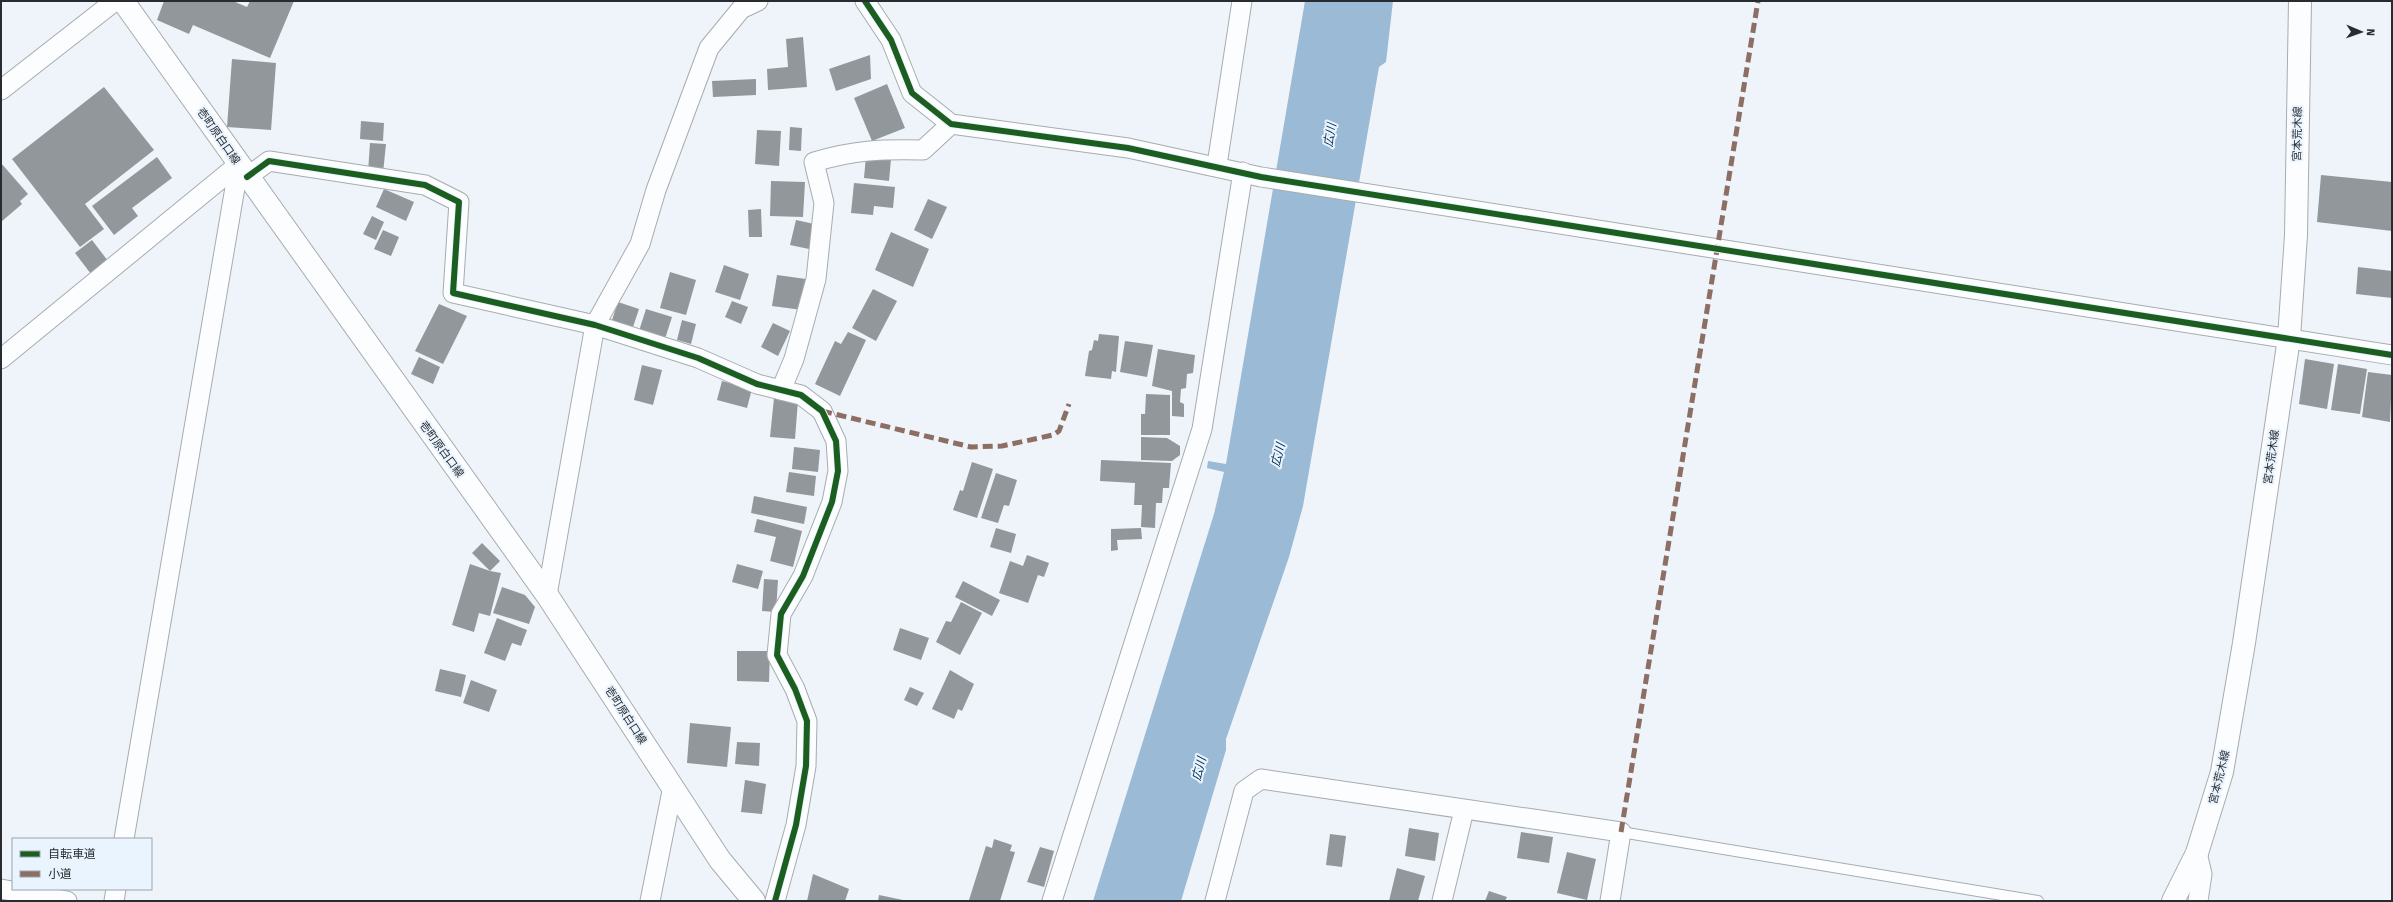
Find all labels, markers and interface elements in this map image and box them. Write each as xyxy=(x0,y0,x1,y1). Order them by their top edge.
north arrow xyxy=(2341,12,2381,52)
text: N xyxy=(2364,28,2377,36)
street label: 壱町原白口線 xyxy=(194,106,243,167)
street label: 宮本荒木線 xyxy=(2291,106,2304,162)
water label: 広川 xyxy=(1321,120,1339,148)
street label: 壱町原白口線 xyxy=(417,419,466,480)
street label: 宮本荒木線 xyxy=(2261,429,2282,485)
water label: 広川 xyxy=(1268,440,1288,468)
street label: 壱町原白口線 xyxy=(602,684,649,746)
street label: 宮本荒木線 xyxy=(2207,749,2232,805)
water label: 広川 xyxy=(1189,754,1209,782)
legend xyxy=(12,838,152,890)
text: 自転車道 xyxy=(48,847,96,861)
text: 小道 xyxy=(48,867,72,881)

